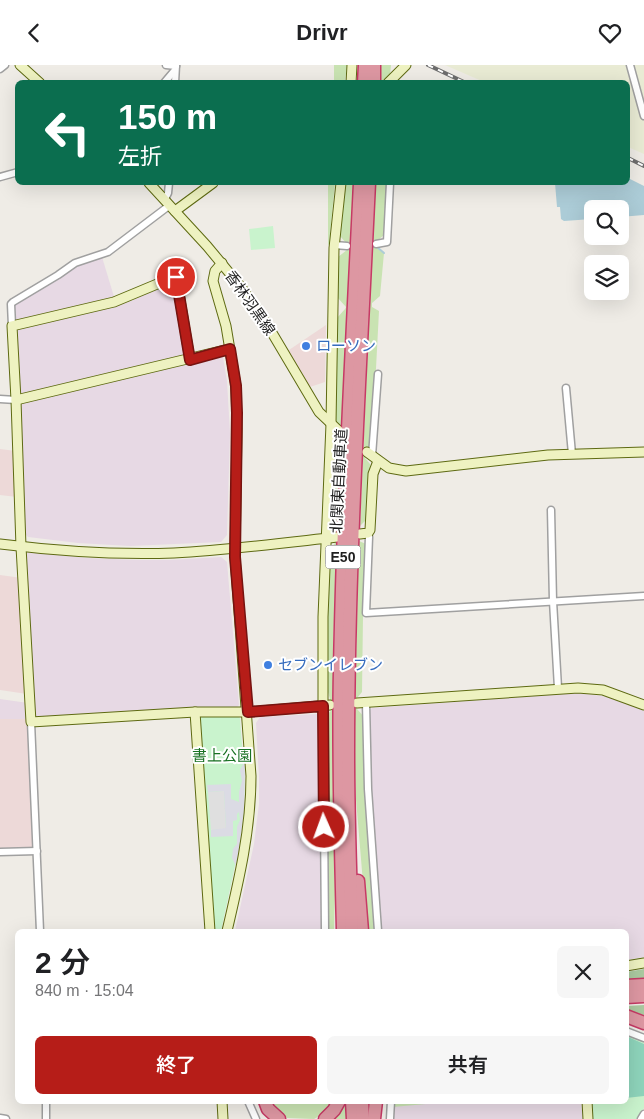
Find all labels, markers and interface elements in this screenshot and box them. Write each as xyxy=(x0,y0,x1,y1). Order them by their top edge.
icon: back xyxy=(20,19,48,47)
icon: heart xyxy=(596,19,624,47)
text: Drivr xyxy=(296,20,348,45)
text: 150 m xyxy=(118,97,217,136)
icon: left xyxy=(35,100,100,165)
text: 左折 xyxy=(118,144,162,169)
map controls xyxy=(584,200,629,300)
button: search xyxy=(584,200,629,245)
button: layers xyxy=(584,255,629,300)
pin xyxy=(155,256,197,298)
icon: arrive xyxy=(162,263,190,291)
street label: 香林羽黒線 xyxy=(222,267,279,338)
place label: ローソン xyxy=(316,337,376,354)
marker: ローソン xyxy=(300,340,312,352)
street label: 北関東自動車道 xyxy=(327,428,350,534)
road number: E50 xyxy=(326,546,360,569)
place label: セブンイレブン xyxy=(278,656,383,673)
marker: セブンイレブン xyxy=(262,659,274,671)
park label: 書上公園 xyxy=(192,747,252,764)
position arrow xyxy=(297,800,349,852)
text: 2 分 xyxy=(35,946,90,979)
button: close xyxy=(557,946,609,998)
text: 840 m · 15:04 xyxy=(35,982,134,999)
button: 終了 xyxy=(35,1036,317,1094)
button: 共有 xyxy=(327,1036,609,1094)

